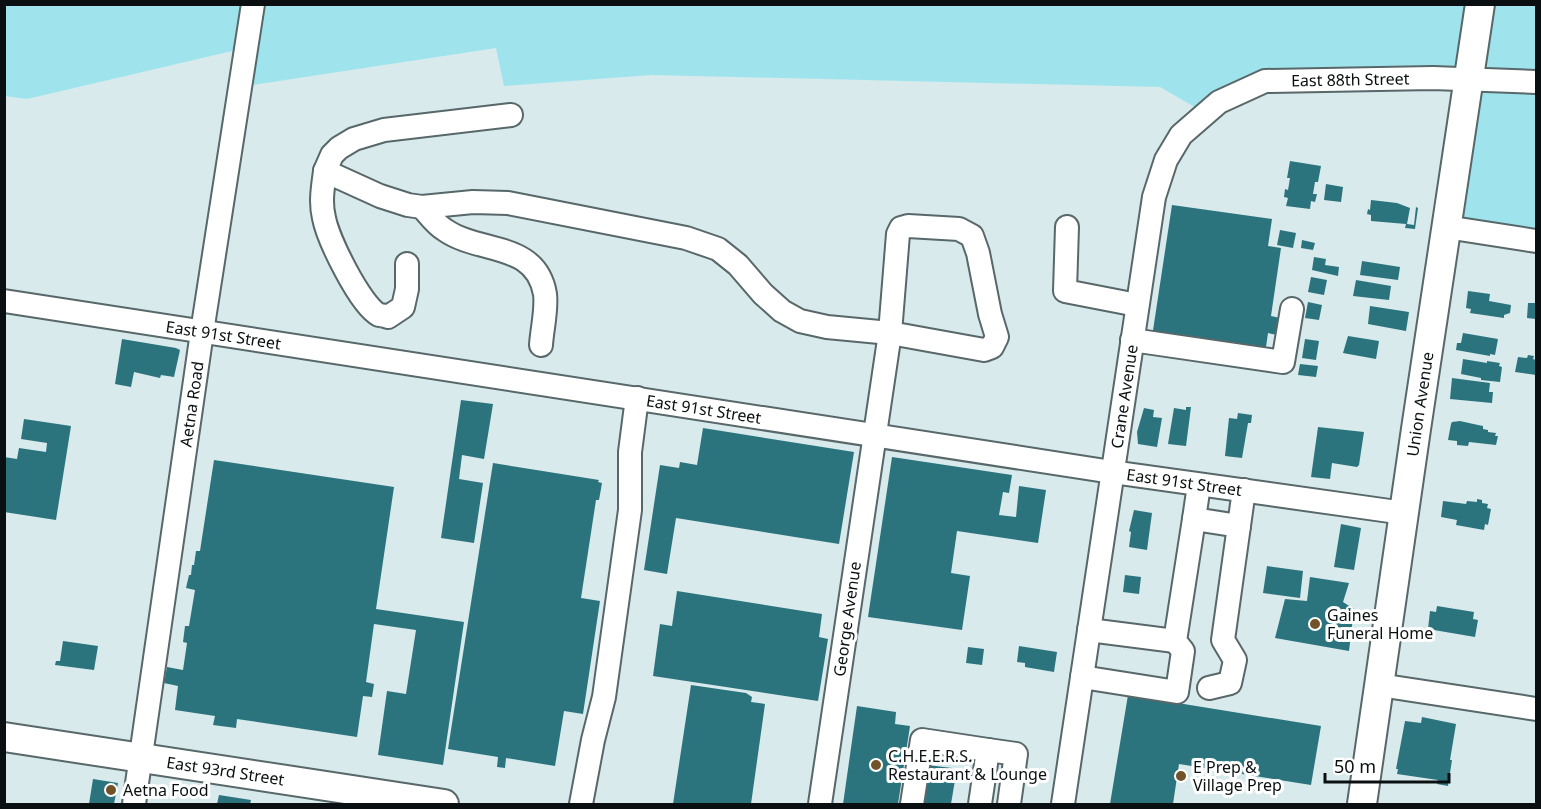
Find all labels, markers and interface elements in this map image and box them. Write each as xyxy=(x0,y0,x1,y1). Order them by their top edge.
street label: East 88th Street xyxy=(1291,67,1410,92)
street label: East 91st Street xyxy=(164,315,283,355)
street label: Crane Avenue xyxy=(1105,343,1143,450)
street label: Union Avenue xyxy=(1401,350,1438,458)
street label: Aetna Road xyxy=(175,360,209,449)
street label: East 91st Street xyxy=(645,389,763,429)
street label: East 91st Street xyxy=(1125,463,1243,501)
street label: George Avenue xyxy=(828,560,866,678)
place label: Gaines Funeral Home xyxy=(1327,604,1433,644)
marker: Gaines Funeral Home xyxy=(1308,617,1322,631)
place label: C.H.E.E.R.S. Restaurant & Lounge xyxy=(888,745,1047,785)
scale bar xyxy=(1325,746,1450,784)
street label: East 93rd Street xyxy=(165,751,286,791)
text: 50 m xyxy=(1334,754,1376,778)
place label: E Prep & Village Prep xyxy=(1193,756,1282,796)
marker: C.H.E.E.R.S. Restaurant & Lounge xyxy=(869,758,883,772)
marker: E Prep & Village Prep xyxy=(1174,769,1188,783)
place label: Aetna Food xyxy=(123,779,209,801)
marker: Aetna Food xyxy=(104,783,118,797)

